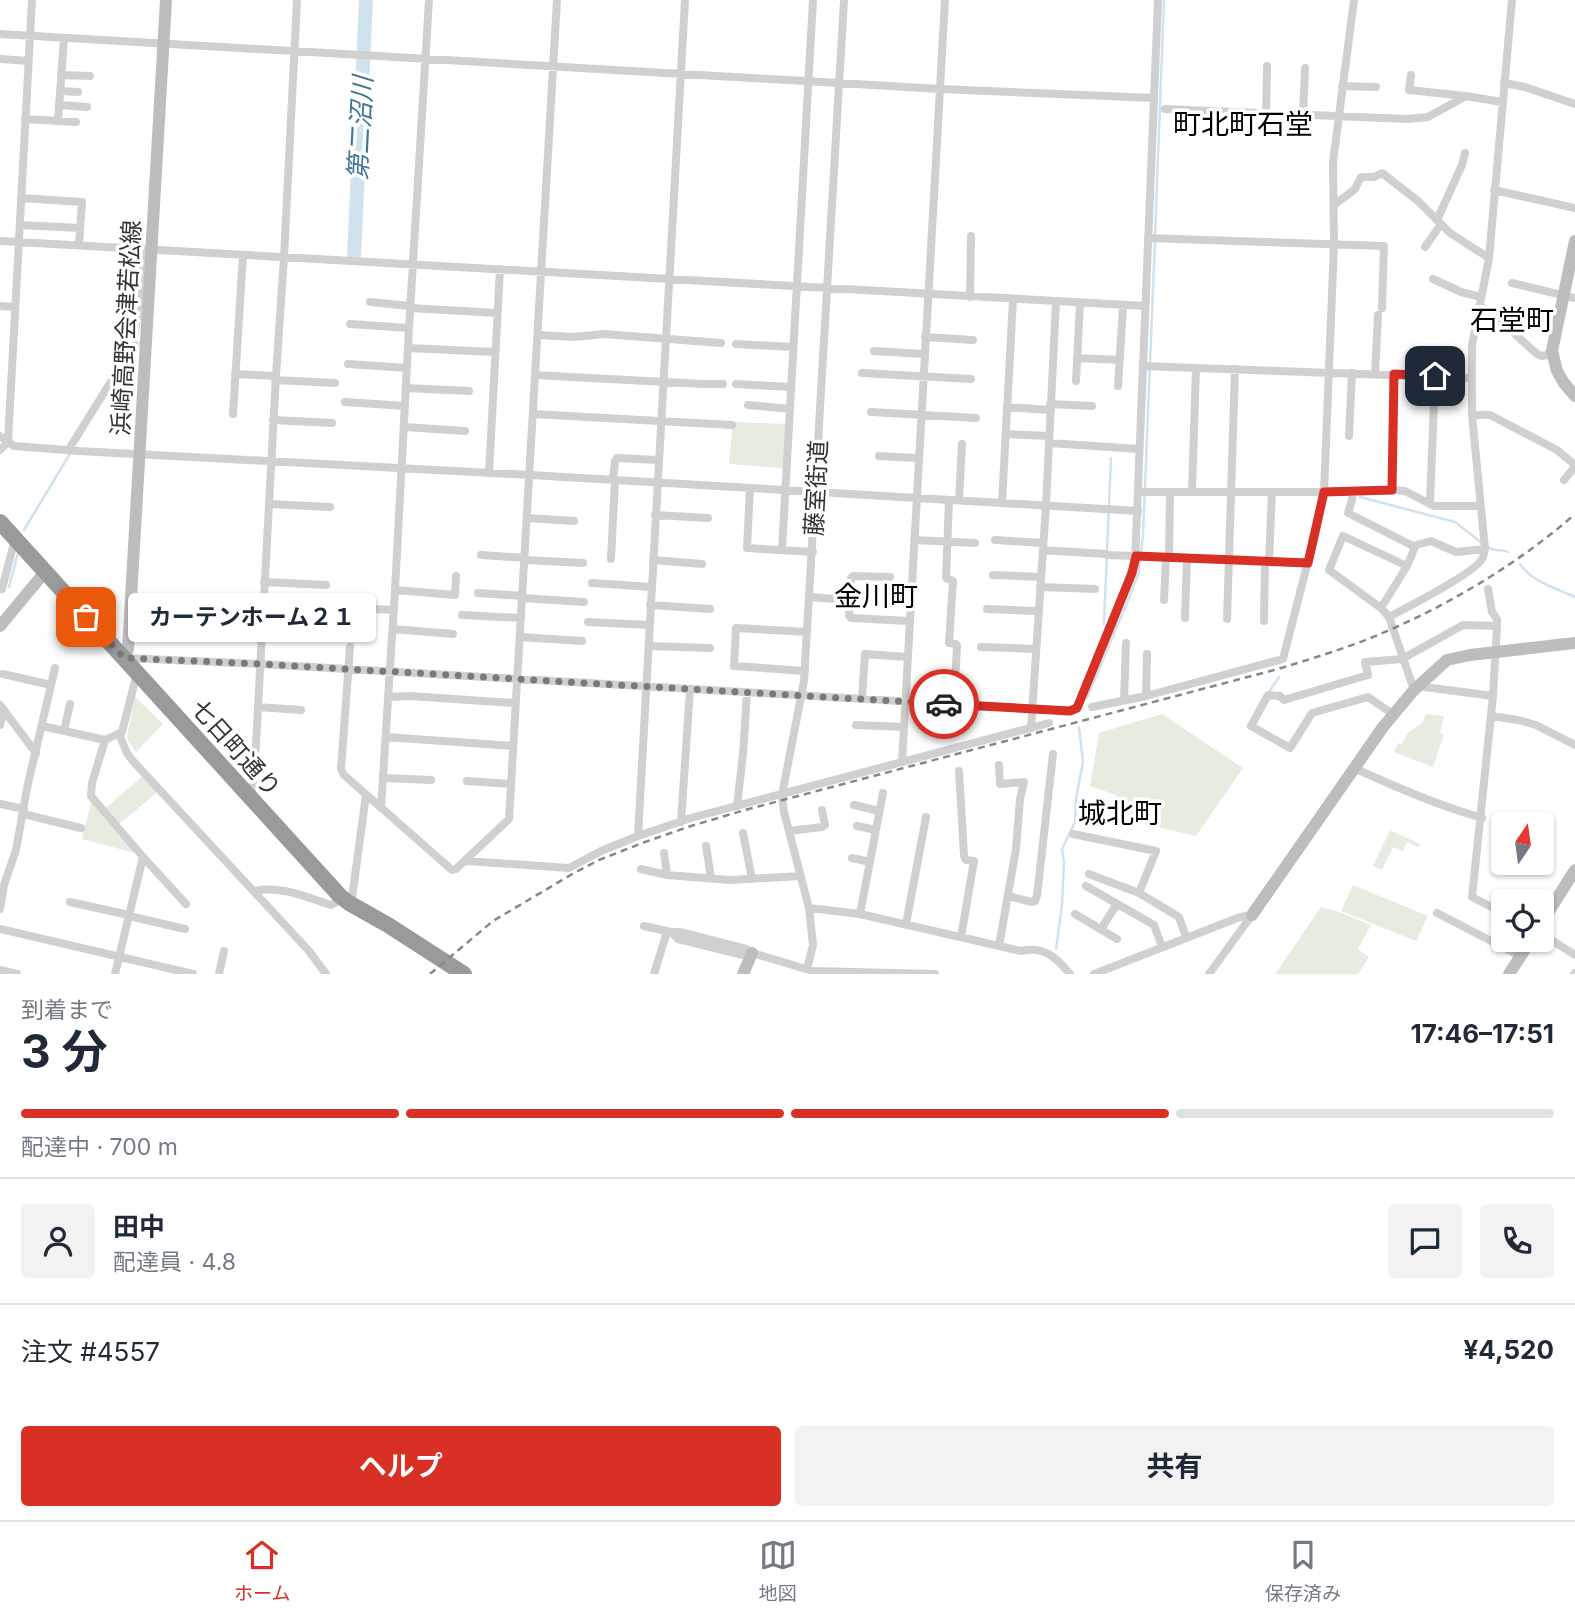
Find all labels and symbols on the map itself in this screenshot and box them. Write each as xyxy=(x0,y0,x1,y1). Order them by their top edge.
water label: 第二沼川 xyxy=(342,72,378,181)
district label: 町北町石堂 xyxy=(1173,107,1313,141)
street label: 浜崎高野会津若松線 xyxy=(106,219,146,437)
district label: 石堂町 xyxy=(1470,303,1554,337)
pin xyxy=(1405,346,1465,406)
street label: 藤室街道 xyxy=(799,439,833,537)
district label: 金川町 xyxy=(834,579,918,613)
pin xyxy=(56,587,116,647)
callout: カーテンホーム２１ xyxy=(128,592,376,642)
courier xyxy=(909,669,979,739)
street label: 七日町通り xyxy=(185,694,287,802)
district label: 城北町 xyxy=(1078,796,1162,830)
north arrow xyxy=(1491,812,1554,875)

